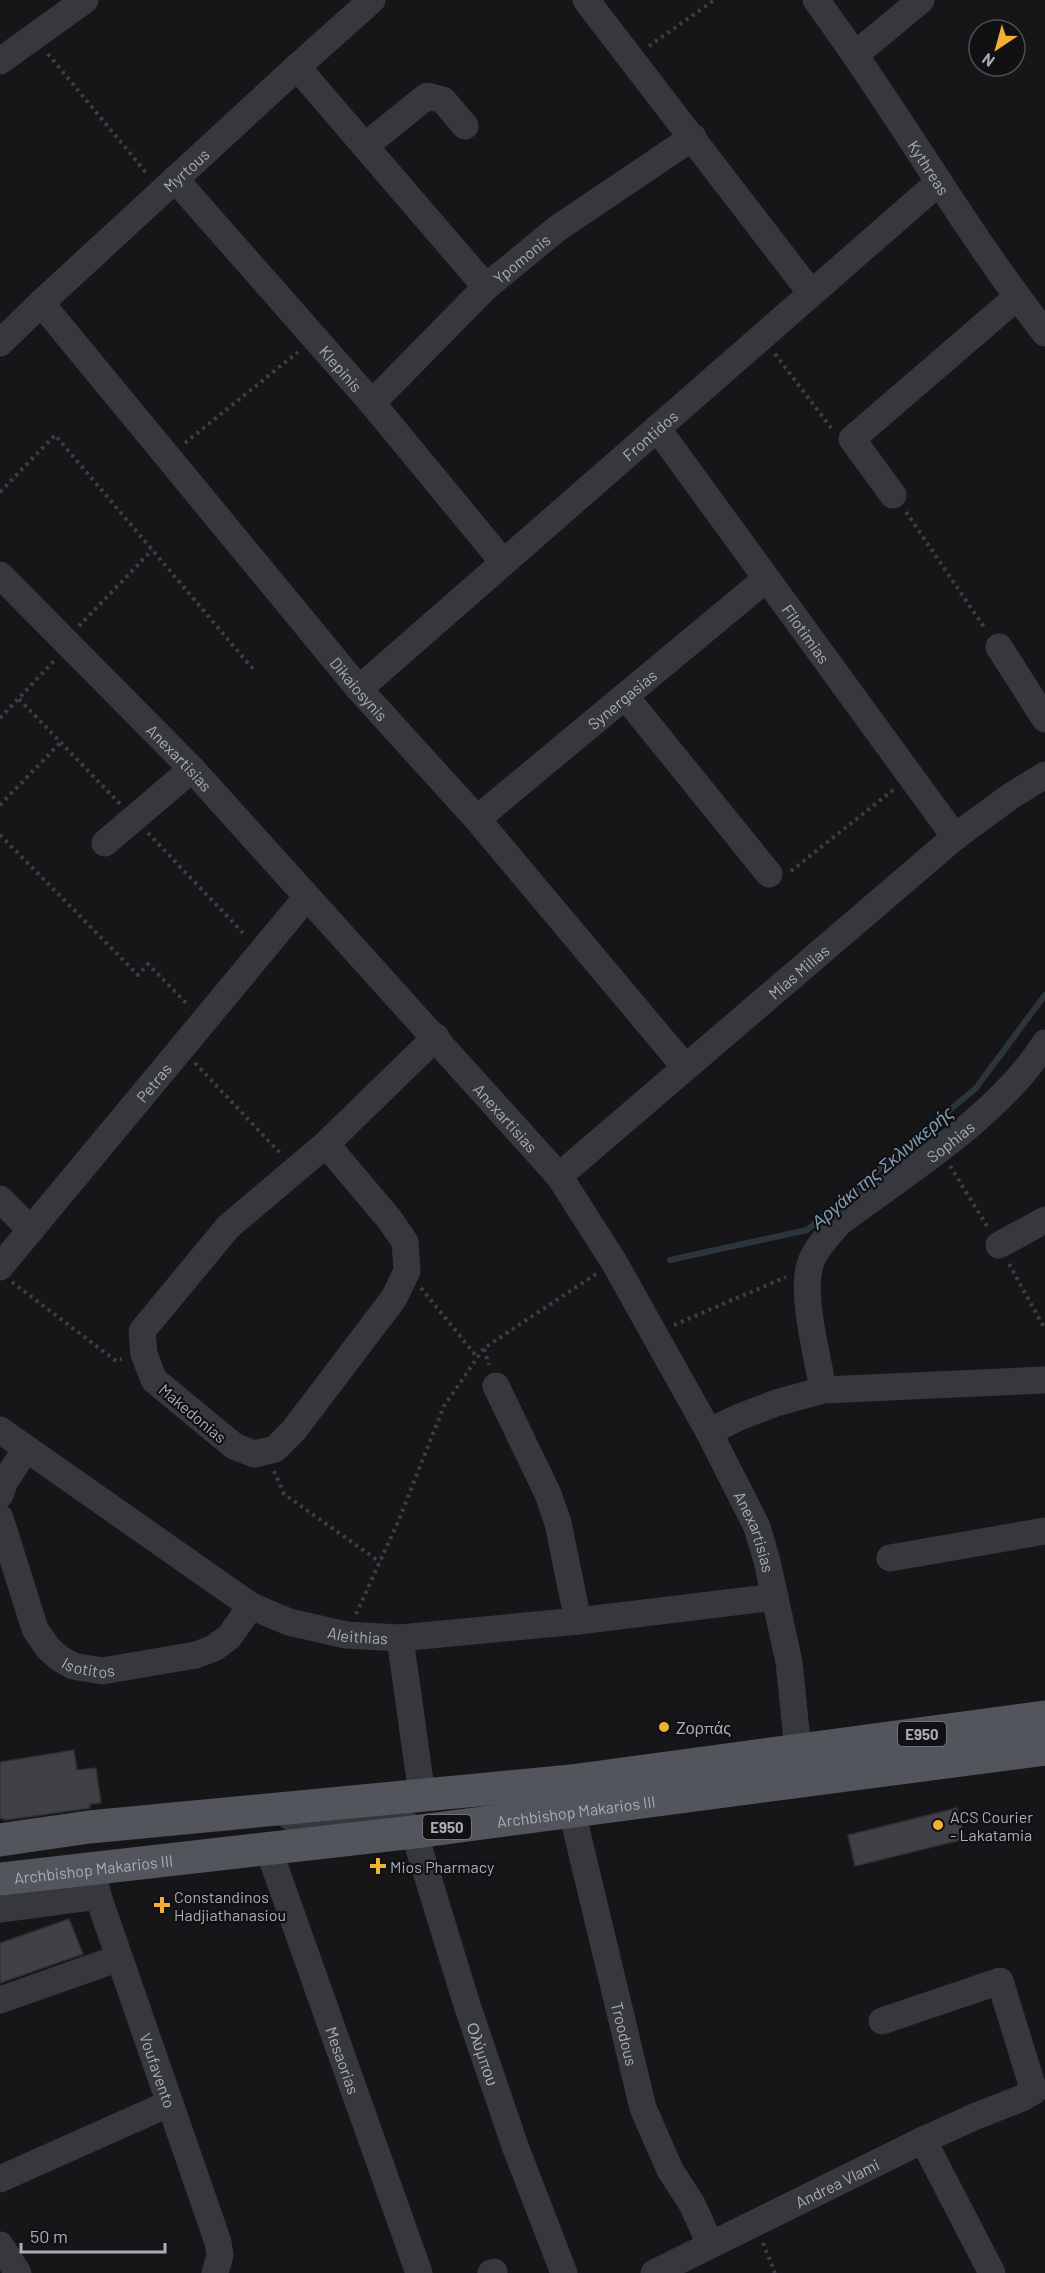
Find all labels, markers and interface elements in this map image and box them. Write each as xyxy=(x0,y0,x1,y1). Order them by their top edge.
north arrow xyxy=(967,18,1027,78)
text: N xyxy=(978,50,998,71)
street label: Kythreas xyxy=(905,136,954,198)
street label: Myrtous xyxy=(159,144,212,195)
street label: Ypomonis xyxy=(489,229,553,287)
street label: Klepinis xyxy=(316,341,367,395)
street label: Frontidos xyxy=(618,406,681,464)
street label: Filotimias xyxy=(779,600,834,667)
street label: Dikaiosynis xyxy=(327,653,392,724)
street label: Synergasias xyxy=(583,665,660,733)
street label: Anexartisias xyxy=(143,720,217,795)
street label: Mias Milias xyxy=(764,940,833,1002)
street label: Petras xyxy=(131,1059,175,1106)
street label: Anexartisias xyxy=(470,1079,542,1156)
water label: Αργάκι της Σκλινικερής xyxy=(806,1101,958,1233)
street label: Sophias xyxy=(922,1116,978,1166)
street label: Makedonias xyxy=(156,1379,230,1447)
street label: Anexartisias xyxy=(731,1488,779,1574)
street label: Aleithias xyxy=(326,1622,388,1647)
street label: Isotitos xyxy=(59,1652,116,1681)
place label: Ζορπάς xyxy=(676,1718,731,1737)
marker: Ζορπάς xyxy=(657,1720,671,1734)
road number: E950 xyxy=(898,1722,946,1746)
street label: Archbishop Makarios III xyxy=(495,1791,656,1831)
place label: ACS Courier - Lakatamia xyxy=(950,1807,1033,1844)
road number: E950 xyxy=(423,1815,471,1839)
marker: ACS Courier - Lakatamia xyxy=(931,1818,945,1832)
street label: Archbishop Makarios III xyxy=(13,1850,174,1887)
place label: Mios Pharmacy xyxy=(390,1857,495,1876)
marker: Mios Pharmacy xyxy=(371,1859,385,1873)
place label: Constandinos Hadjiathanasiou xyxy=(174,1887,286,1924)
marker: Constandinos Hadjiathanasiou xyxy=(155,1898,169,1912)
street label: Troodous xyxy=(608,2000,642,2068)
street label: Ολύμπου xyxy=(464,2020,503,2088)
street label: Mesaorias xyxy=(323,2024,364,2096)
street label: Voufavento xyxy=(137,2030,180,2110)
street label: Andrea Vlami xyxy=(792,2154,882,2211)
scale bar xyxy=(21,2216,165,2254)
text: 50 m xyxy=(30,2225,68,2247)

